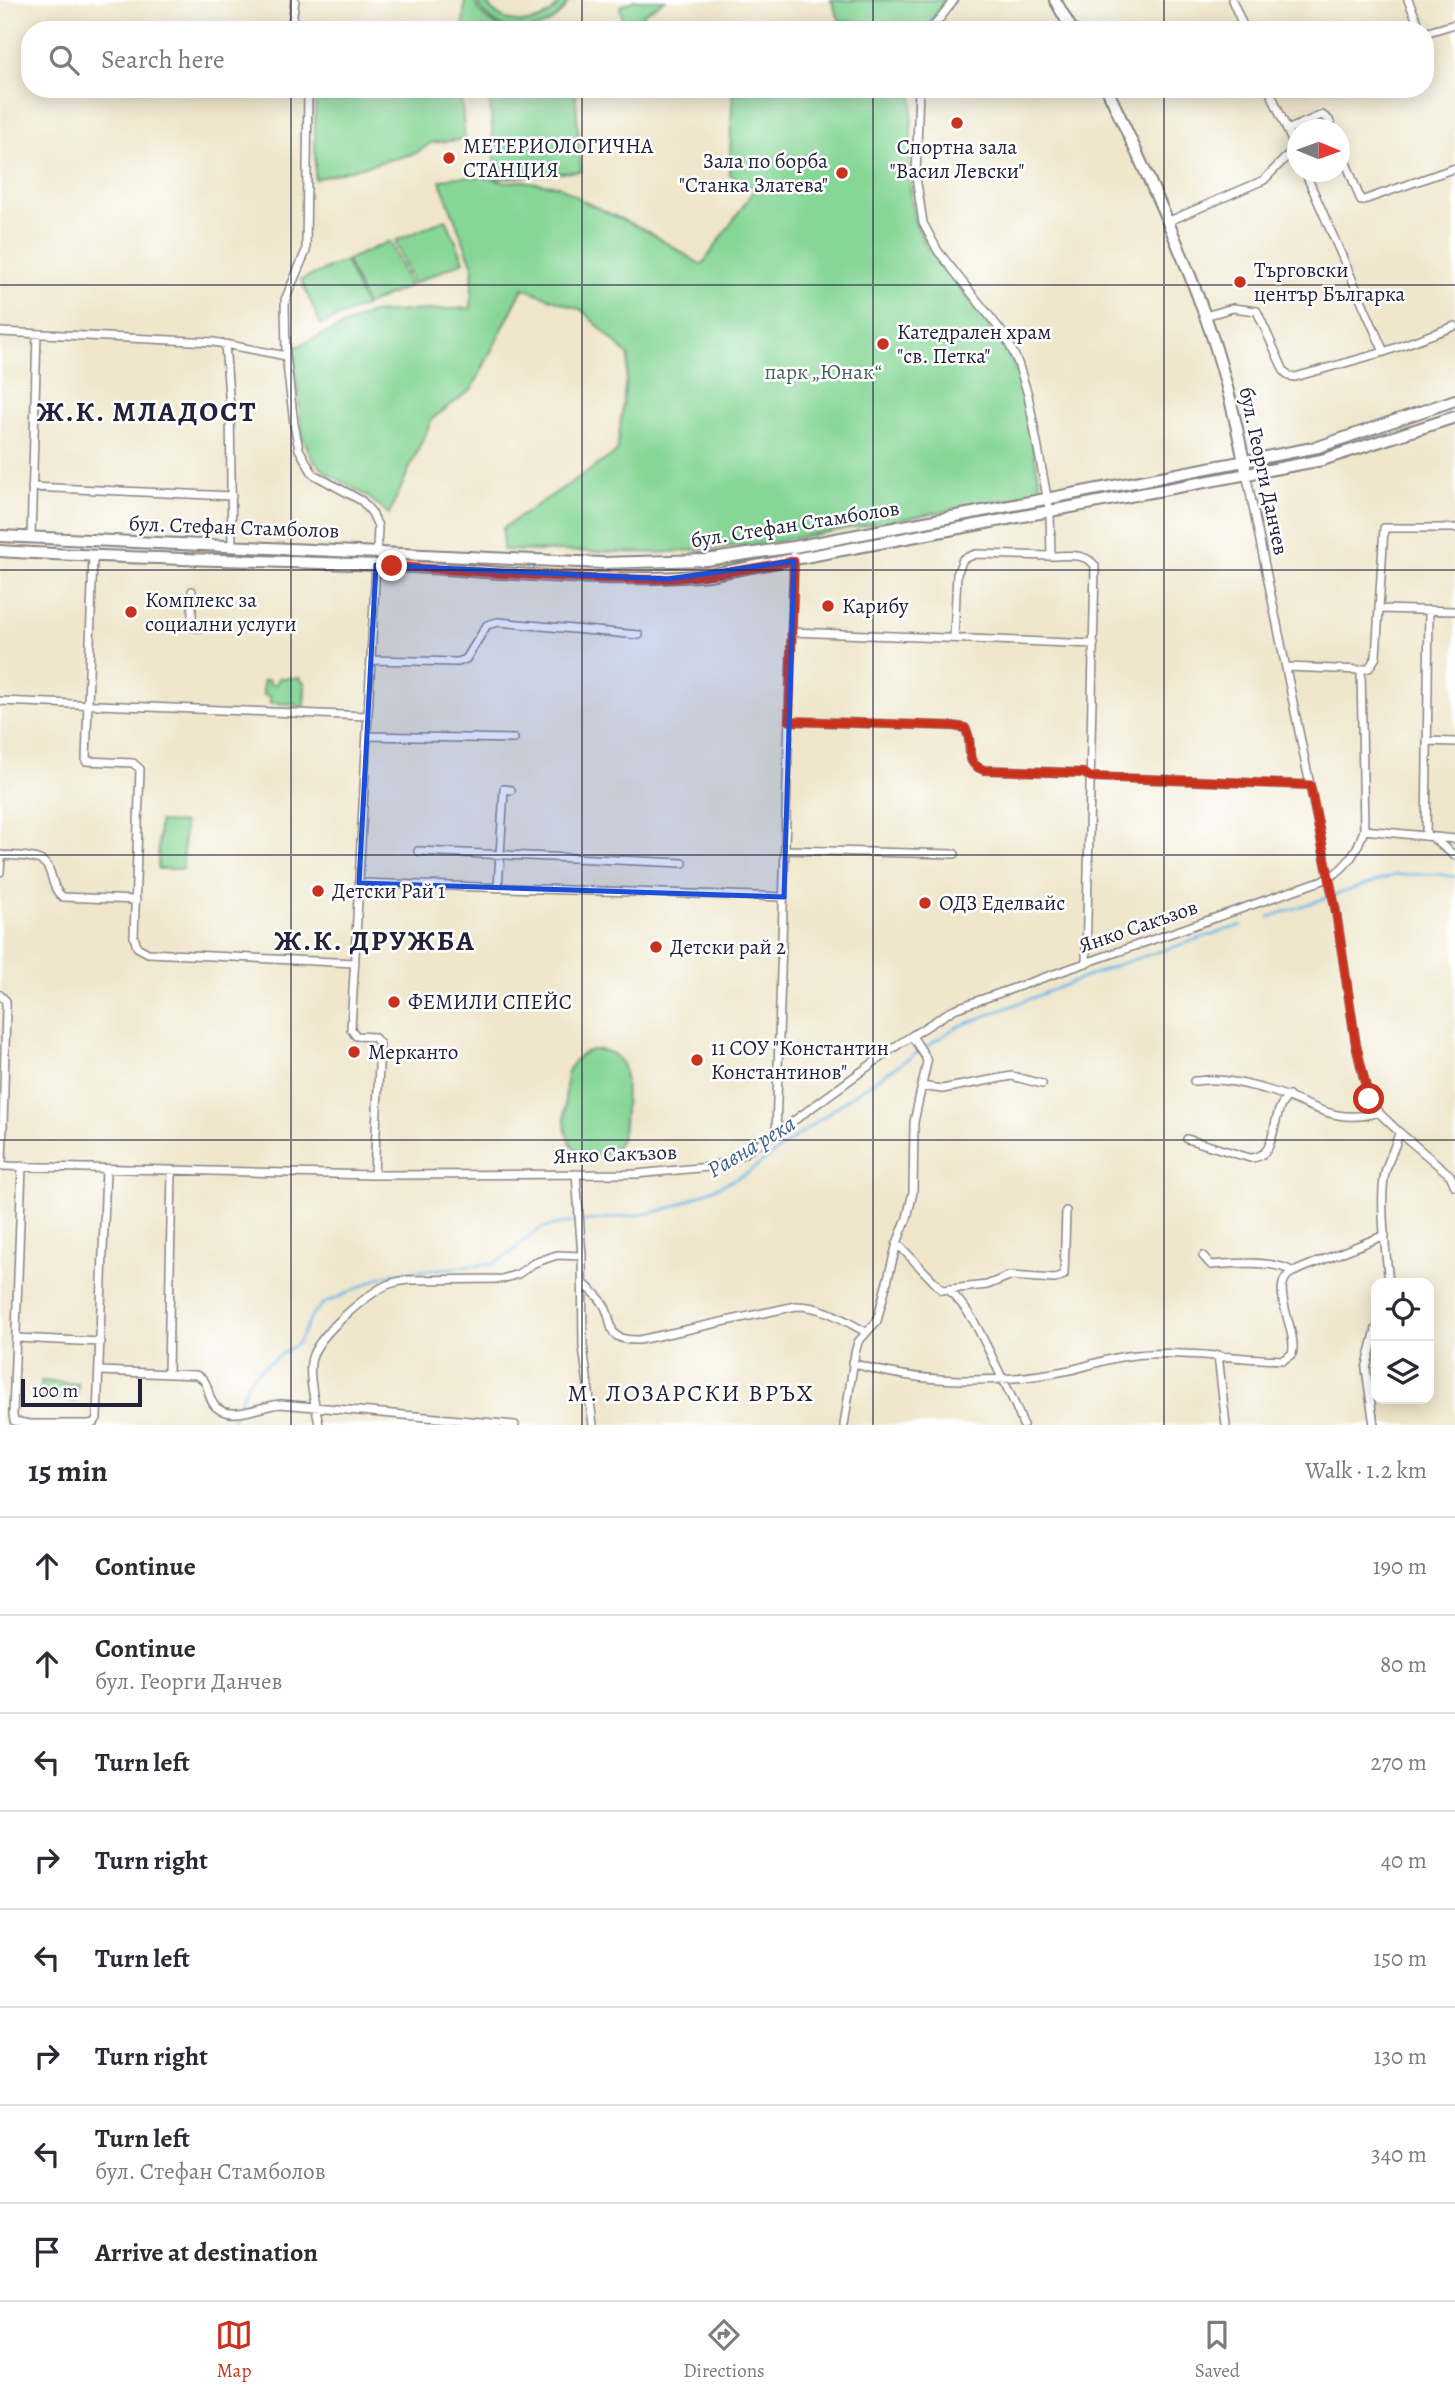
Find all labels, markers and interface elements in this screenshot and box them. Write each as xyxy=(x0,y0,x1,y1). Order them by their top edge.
search box xyxy=(21,21,1434,98)
icon: search xyxy=(45,41,83,79)
text: Search here xyxy=(101,42,225,77)
marker: Спортна зала "Васил Левски" xyxy=(949,115,965,131)
north arrow xyxy=(1287,119,1350,182)
place label: МЕТЕРИОЛОГИЧНА СТАНЦИЯ xyxy=(463,132,654,184)
place label: Спортна зала "Васил Левски" xyxy=(890,133,1024,185)
place label: Зала по борба "Станка Златева" xyxy=(679,147,828,199)
marker: МЕТЕРИОЛОГИЧНА СТАНЦИЯ xyxy=(441,150,457,166)
marker: Зала по борба "Станка Златева" xyxy=(834,165,850,181)
place label: Търговски център Българка xyxy=(1254,256,1406,308)
marker: Търговски център Българка xyxy=(1232,274,1248,290)
place label: Катедрален храм "св. Петка" xyxy=(897,318,1051,370)
marker: Катедрален храм "св. Петка" xyxy=(875,336,891,352)
park label: парк „Юнак“ xyxy=(764,358,882,386)
street label: бул. Георги Данчев xyxy=(1233,384,1295,558)
district label: Ж.К. МЛАДОСТ xyxy=(37,393,257,431)
street label: бул. Стефан Стамболов xyxy=(689,494,901,554)
street label: бул. Стефан Стамболов xyxy=(128,509,340,545)
route end xyxy=(376,550,407,581)
place label: Комплекс за социални услуги xyxy=(145,586,296,638)
place label: Карибу xyxy=(842,592,909,620)
marker: Карибу xyxy=(820,598,836,614)
marker: Комплекс за социални услуги xyxy=(123,604,139,620)
place label: Детски Рай 1 xyxy=(332,877,445,905)
marker: Детски Рай 1 xyxy=(310,883,326,899)
place label: ОДЗ Еделвайс xyxy=(939,889,1065,917)
street label: Янко Сакъзов xyxy=(1075,893,1201,959)
marker: ОДЗ Еделвайс xyxy=(917,895,933,911)
district label: Ж.К. ДРУЖБА xyxy=(274,922,476,960)
place label: Детски рай 2 xyxy=(670,933,786,961)
marker: Детски рай 2 xyxy=(648,939,664,955)
place label: ФЕМИЛИ СПЕЙС xyxy=(408,988,572,1016)
marker: ФЕМИЛИ СПЕЙС xyxy=(386,994,402,1010)
place label: 11 СОУ "Константин Константинов" xyxy=(711,1034,889,1086)
place label: Мерканто xyxy=(368,1038,458,1066)
marker: Мерканто xyxy=(346,1044,362,1060)
marker: 11 СОУ "Константин Константинов" xyxy=(689,1052,705,1068)
route start xyxy=(1353,1083,1384,1114)
water label: Равна река xyxy=(701,1108,802,1185)
street label: Янко Сакъзов xyxy=(553,1138,677,1170)
map controls xyxy=(1371,1278,1434,1404)
button: locate xyxy=(1371,1278,1434,1341)
button: layers xyxy=(1371,1341,1434,1404)
scale bar xyxy=(21,1376,142,1408)
district label: М. ЛОЗАРСКИ ВРЪХ xyxy=(568,1377,814,1409)
text: 100 m xyxy=(32,1378,78,1404)
text: 15 min xyxy=(28,1451,108,1491)
text: Walk · 1.2 km xyxy=(1305,1455,1427,1486)
icon: ahead xyxy=(28,1547,66,1585)
text: Continue xyxy=(95,1549,196,1584)
text: 190 m xyxy=(1373,1551,1427,1582)
text: Continue xyxy=(95,1631,196,1666)
icon: ahead xyxy=(28,1645,66,1683)
text: 80 m xyxy=(1380,1649,1427,1680)
text: бул. Георги Данчев xyxy=(95,1666,282,1697)
icon: left xyxy=(28,1743,66,1781)
text: Turn left xyxy=(95,1745,190,1780)
text: 270 m xyxy=(1370,1747,1427,1778)
icon: right xyxy=(28,1841,66,1879)
text: Turn right xyxy=(95,1843,208,1878)
text: 40 m xyxy=(1381,1845,1427,1876)
icon: left xyxy=(28,1939,66,1977)
text: Turn left xyxy=(95,1941,190,1976)
text: 150 m xyxy=(1373,1943,1427,1974)
icon: right xyxy=(28,2037,66,2075)
text: Turn right xyxy=(95,2039,208,2074)
text: 130 m xyxy=(1374,2041,1427,2072)
text: Turn left xyxy=(95,2121,190,2156)
icon: left xyxy=(28,2135,66,2173)
text: 340 m xyxy=(1371,2139,1427,2170)
text: бул. Стефан Стамболов xyxy=(95,2156,326,2187)
icon: arrive xyxy=(28,2233,66,2271)
text: Arrive at destination xyxy=(95,2235,318,2270)
tab: Map xyxy=(215,2316,253,2384)
tab: Directions xyxy=(683,2316,765,2384)
tab: Saved xyxy=(1195,2316,1240,2384)

